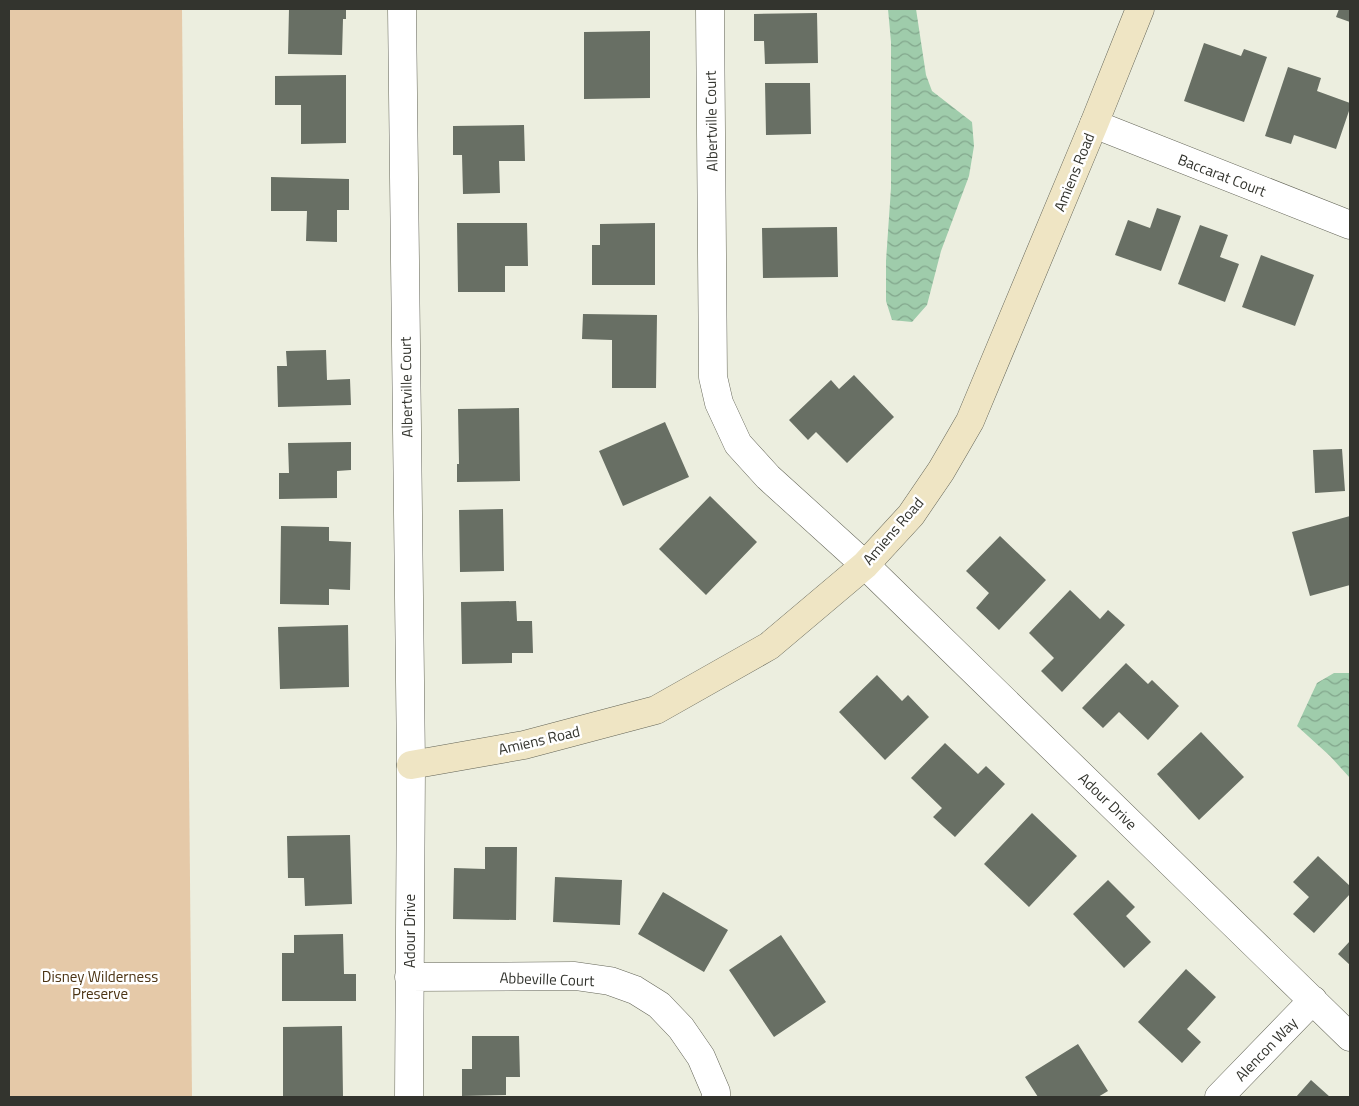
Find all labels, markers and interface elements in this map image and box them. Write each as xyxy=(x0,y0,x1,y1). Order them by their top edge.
street label: Albertville Court xyxy=(699,70,723,172)
street label: Amiens Road xyxy=(1048,129,1100,215)
street label: Baccarat Court xyxy=(1175,148,1270,203)
street label: Albertville Court xyxy=(394,336,418,438)
street label: Amiens Road xyxy=(857,492,929,570)
street label: Amiens Road xyxy=(496,719,582,761)
street label: Adour Drive xyxy=(1073,767,1143,835)
street label: Adour Drive xyxy=(398,894,421,968)
park label: Disney Wilderness Preserve xyxy=(42,965,158,1005)
street label: Abbeville Court xyxy=(499,966,596,992)
street label: Alencon Way xyxy=(1229,1012,1303,1086)

